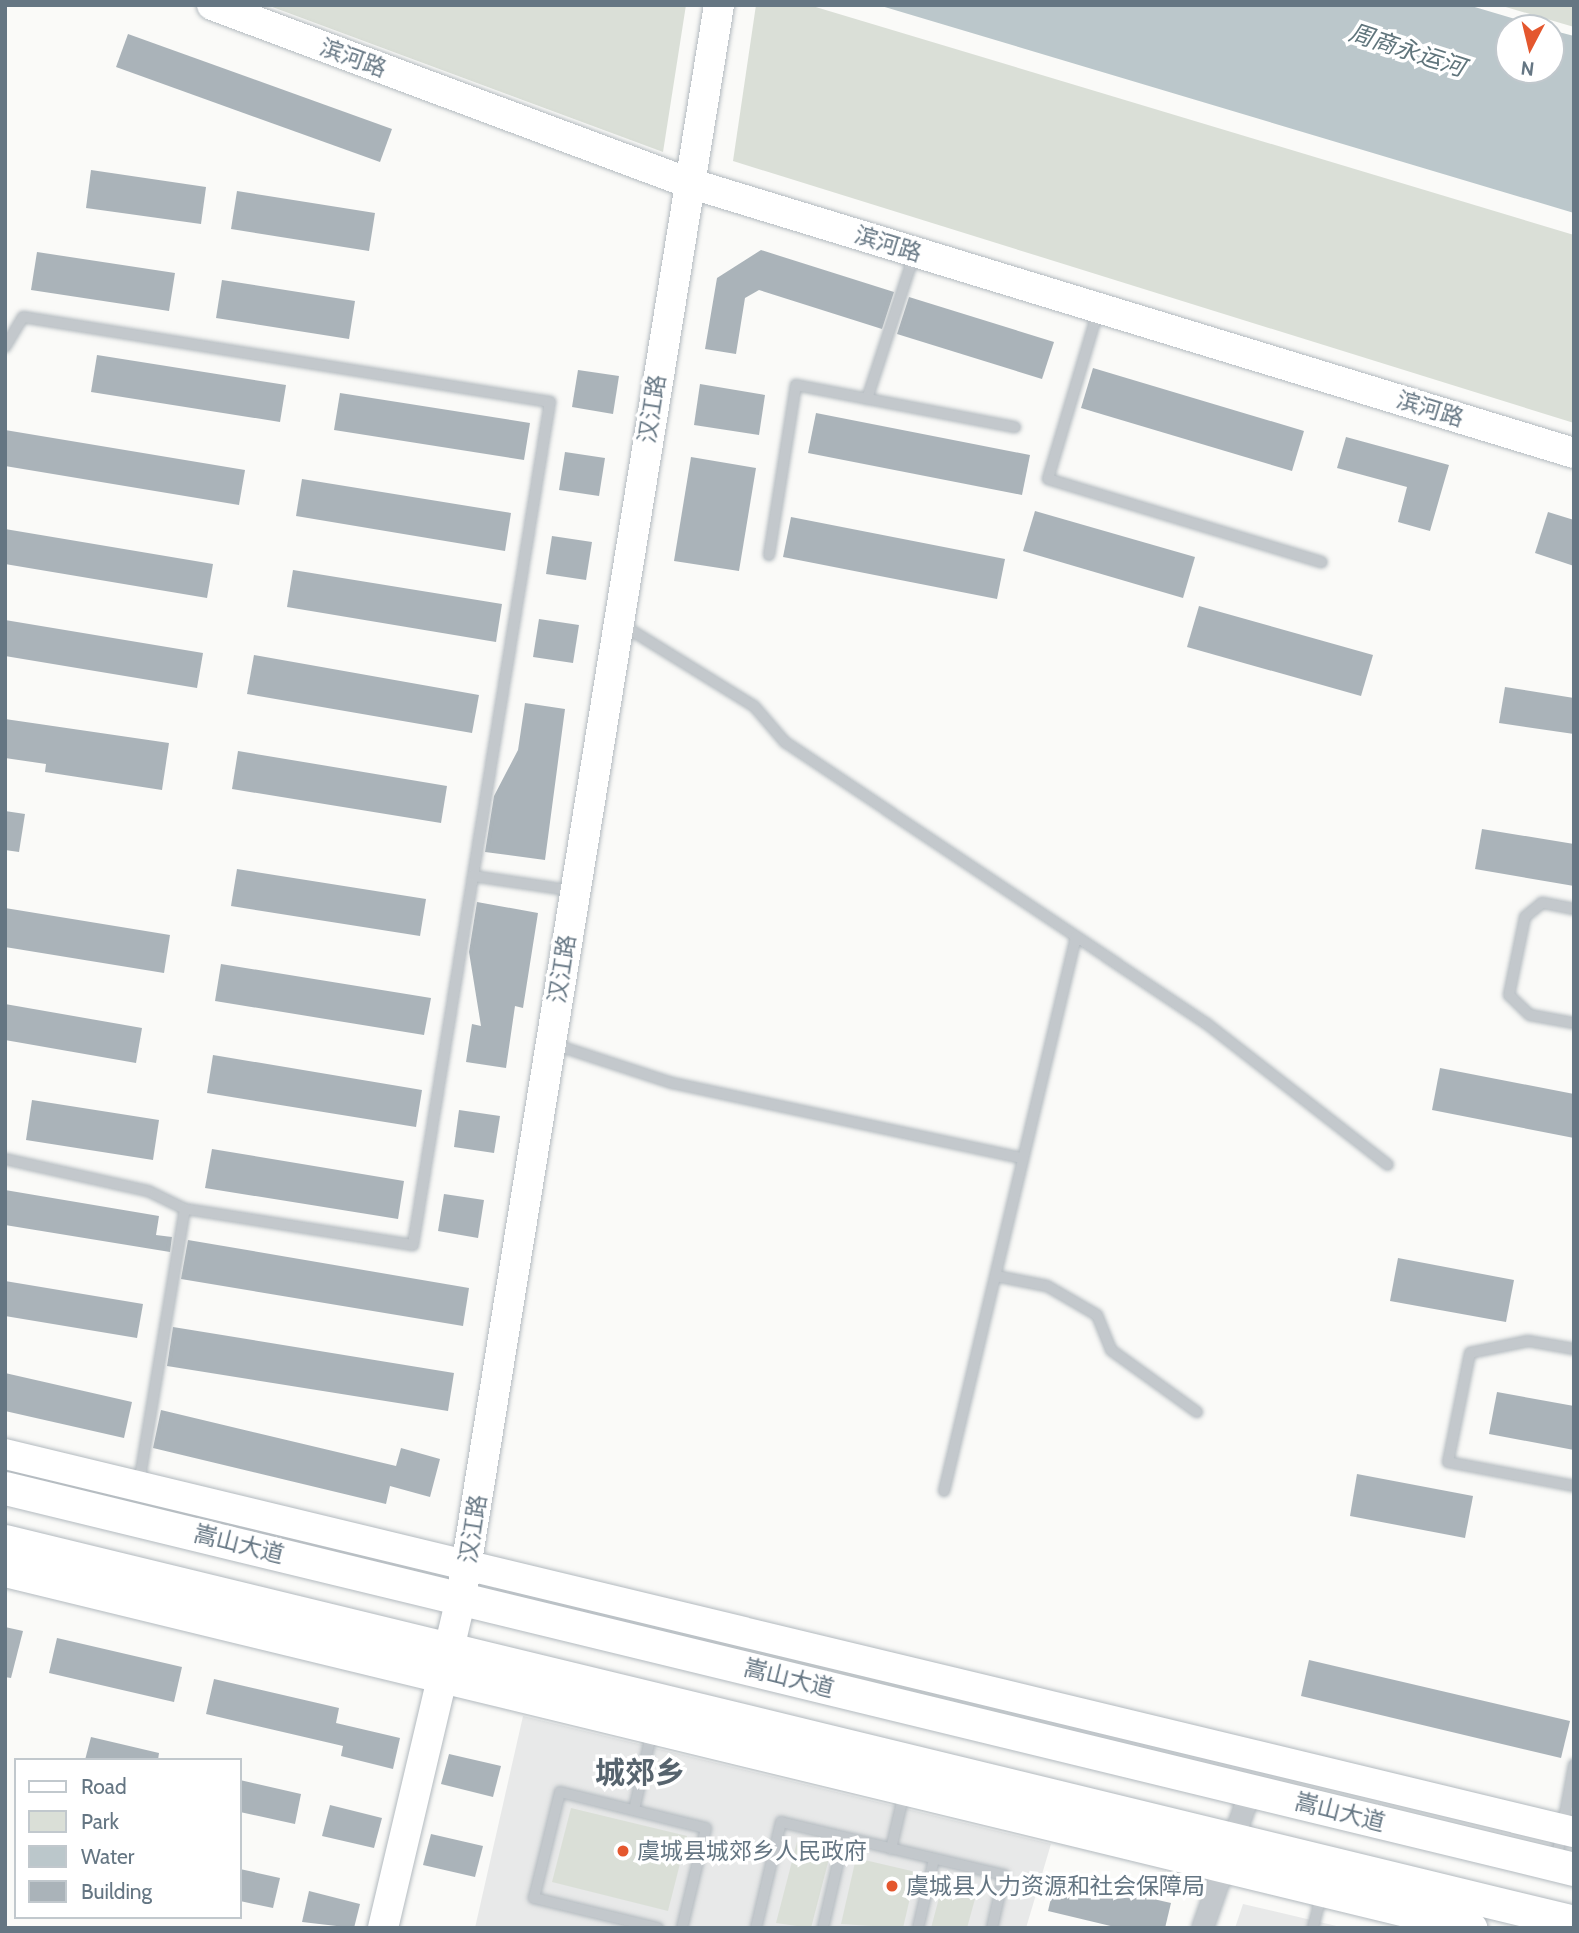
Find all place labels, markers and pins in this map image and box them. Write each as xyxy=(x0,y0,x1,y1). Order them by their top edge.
place label: 虞城县城郊乡人民政府 xyxy=(637,1837,867,1865)
marker: 虞城县城郊乡人民政府 xyxy=(615,1843,631,1859)
place label: 虞城县人力资源和社会保障局 xyxy=(906,1872,1205,1900)
marker: 虞城县人力资源和社会保障局 xyxy=(884,1878,900,1894)

